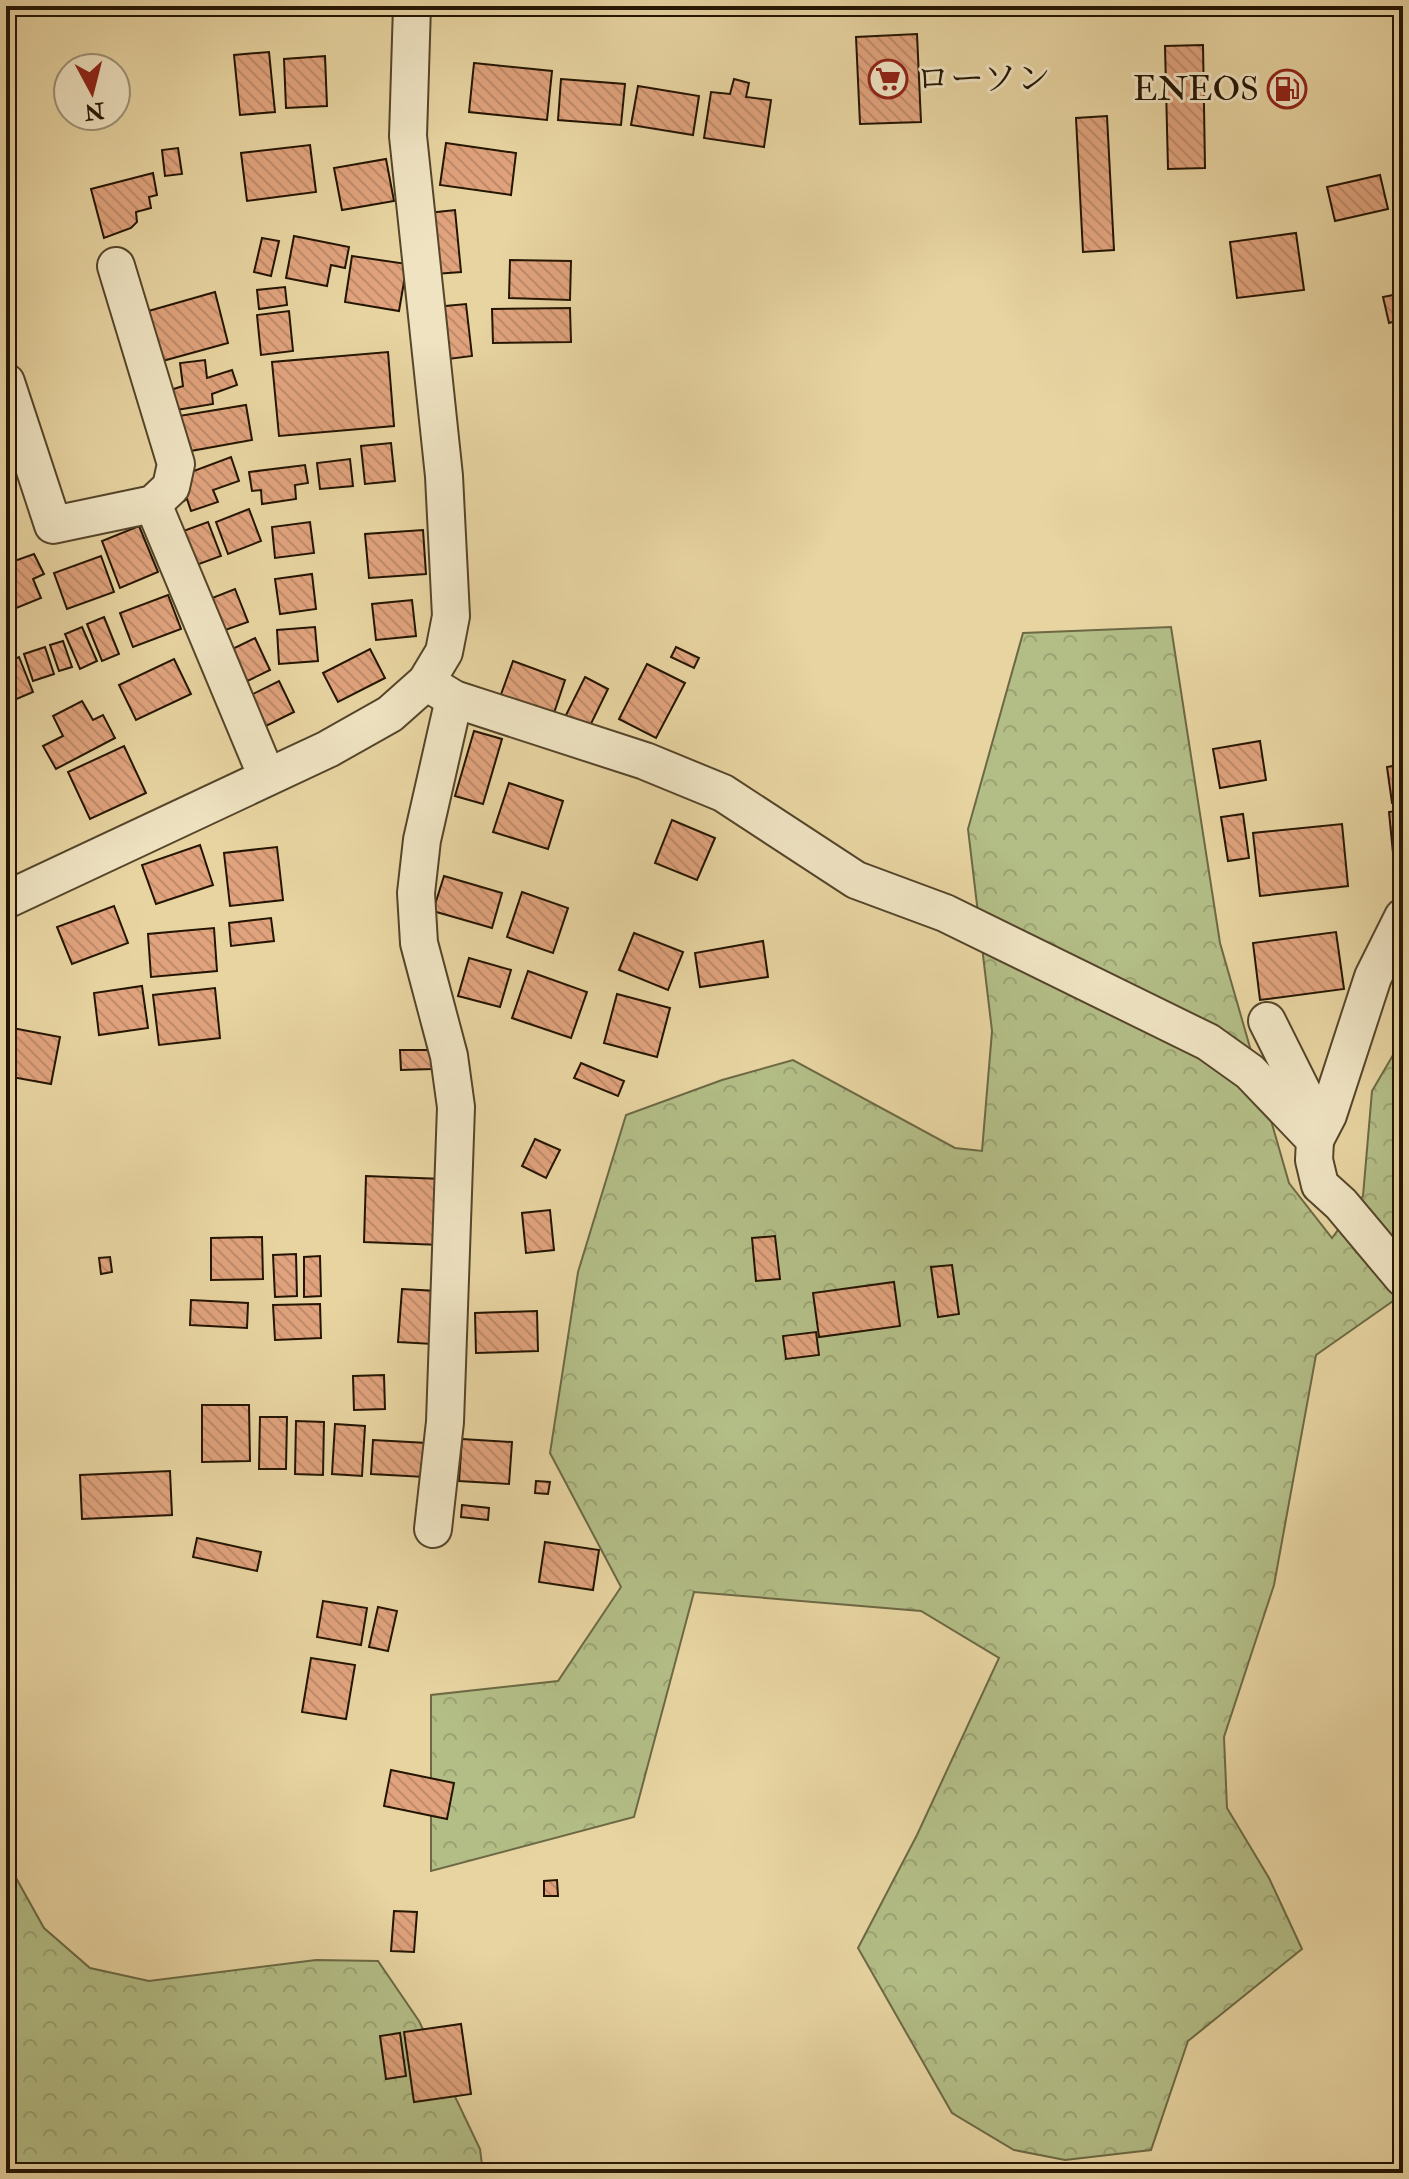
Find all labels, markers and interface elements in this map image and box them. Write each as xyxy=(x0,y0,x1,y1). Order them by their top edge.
north arrow xyxy=(52,52,132,132)
supermarket icon: ローソン xyxy=(867,58,909,100)
place label: ローソン xyxy=(916,58,1051,101)
place label: ENEOS xyxy=(1133,68,1259,111)
fuel station icon: ENEOS xyxy=(1266,68,1308,110)
text: N xyxy=(83,96,107,126)

